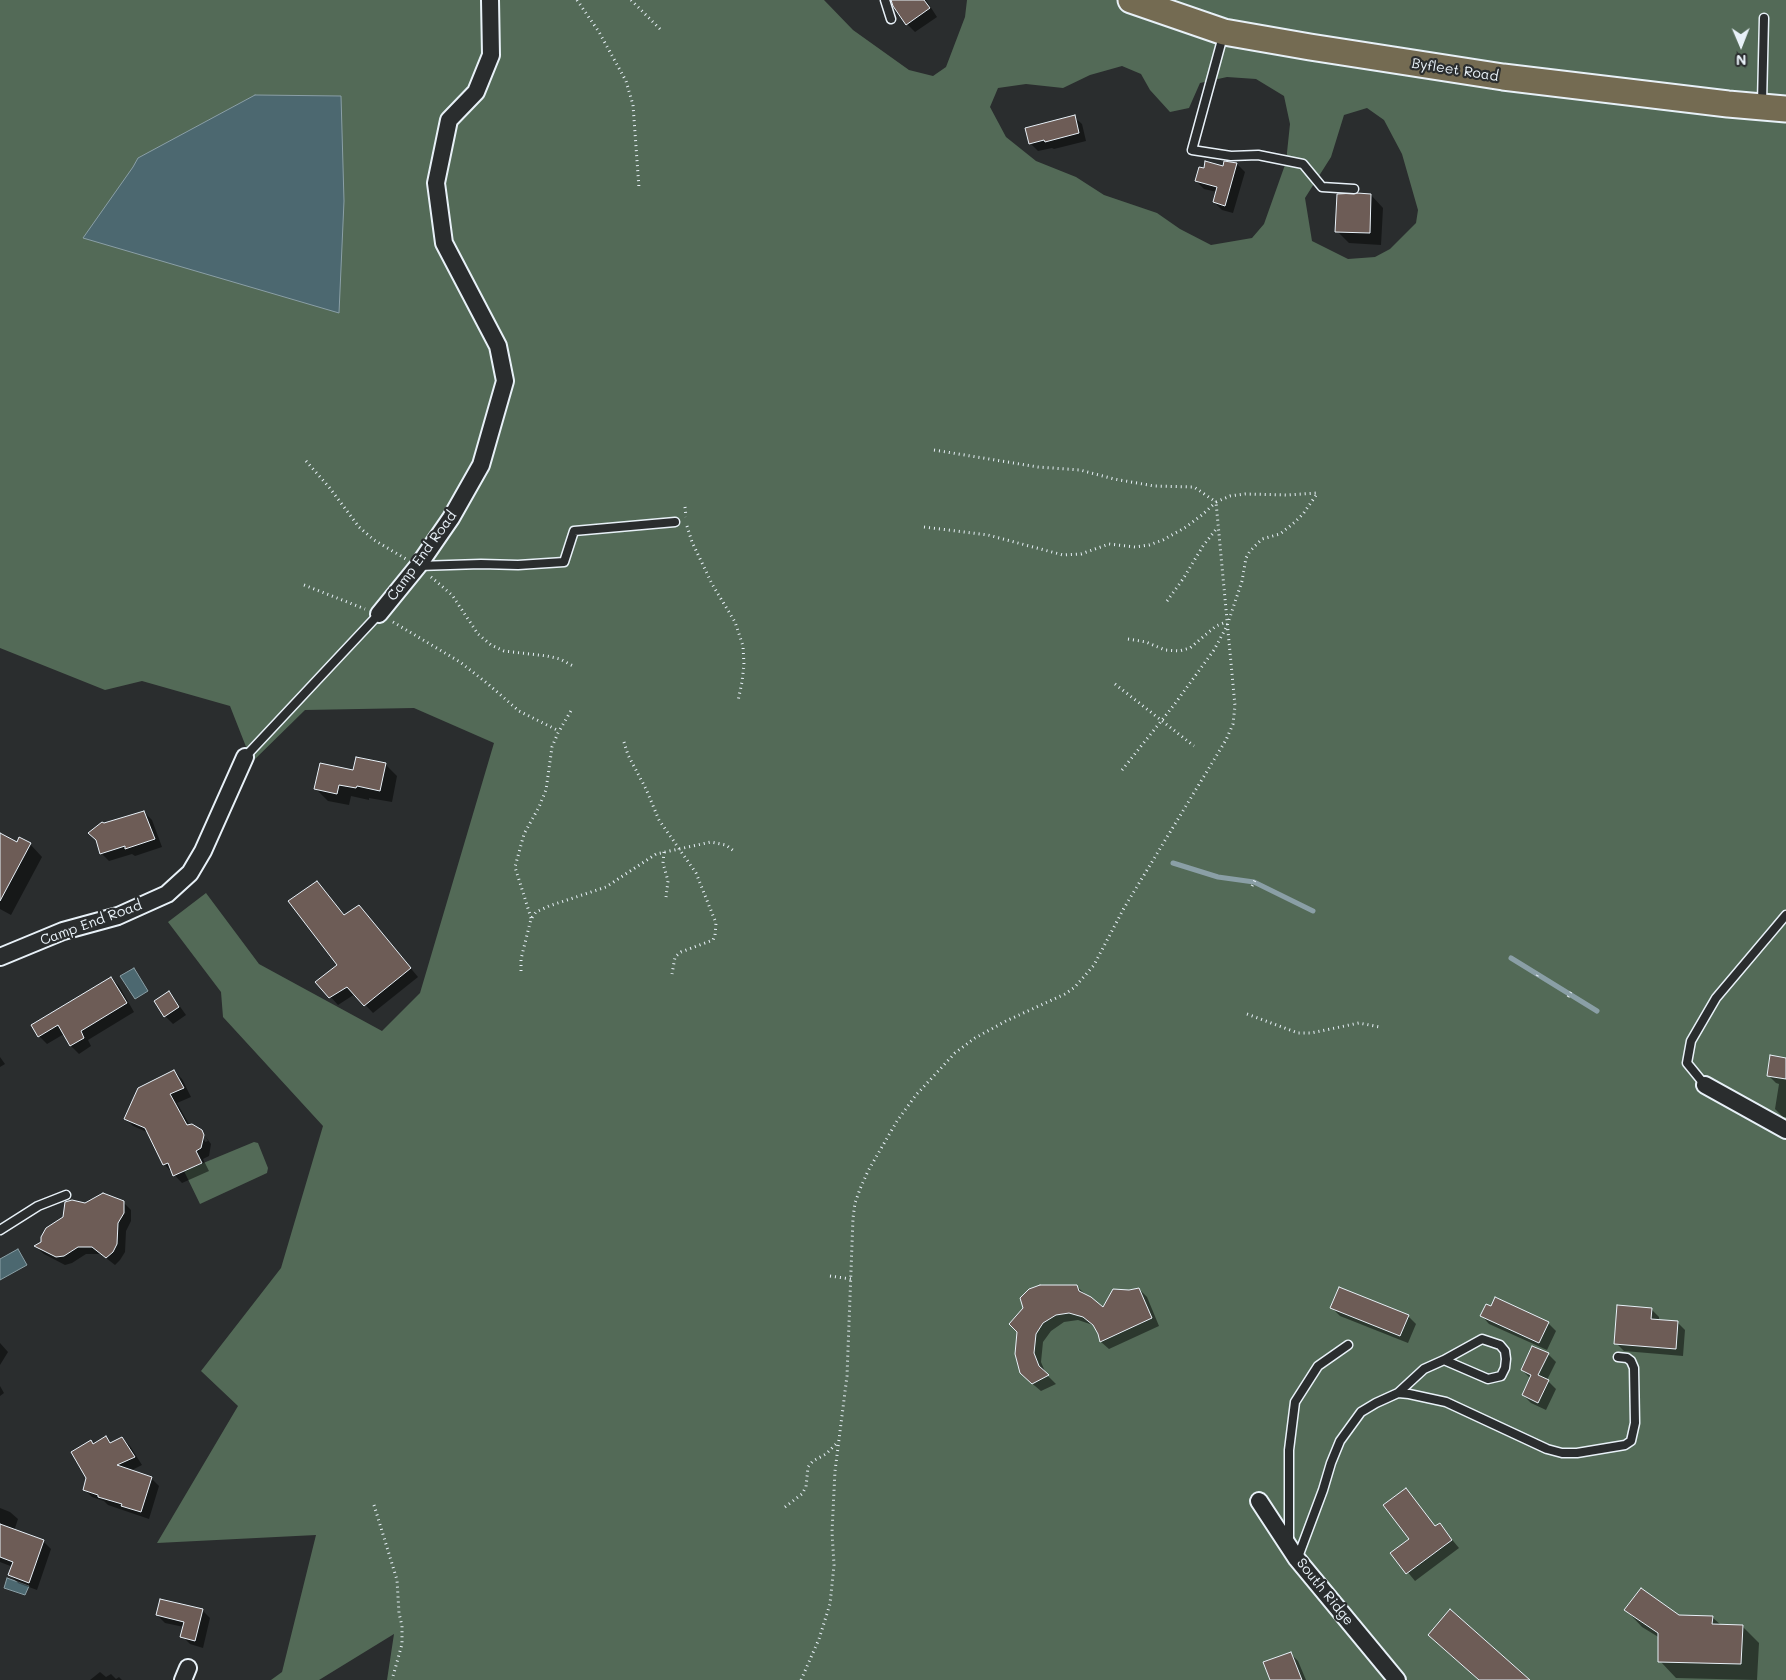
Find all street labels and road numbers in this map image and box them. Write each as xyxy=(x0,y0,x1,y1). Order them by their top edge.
street label: Byfleet Road xyxy=(1410,55,1500,85)
street label: Camp End Road xyxy=(384,508,460,604)
street label: Camp End Road xyxy=(38,897,144,949)
street label: South Ridge xyxy=(1293,1555,1357,1629)

